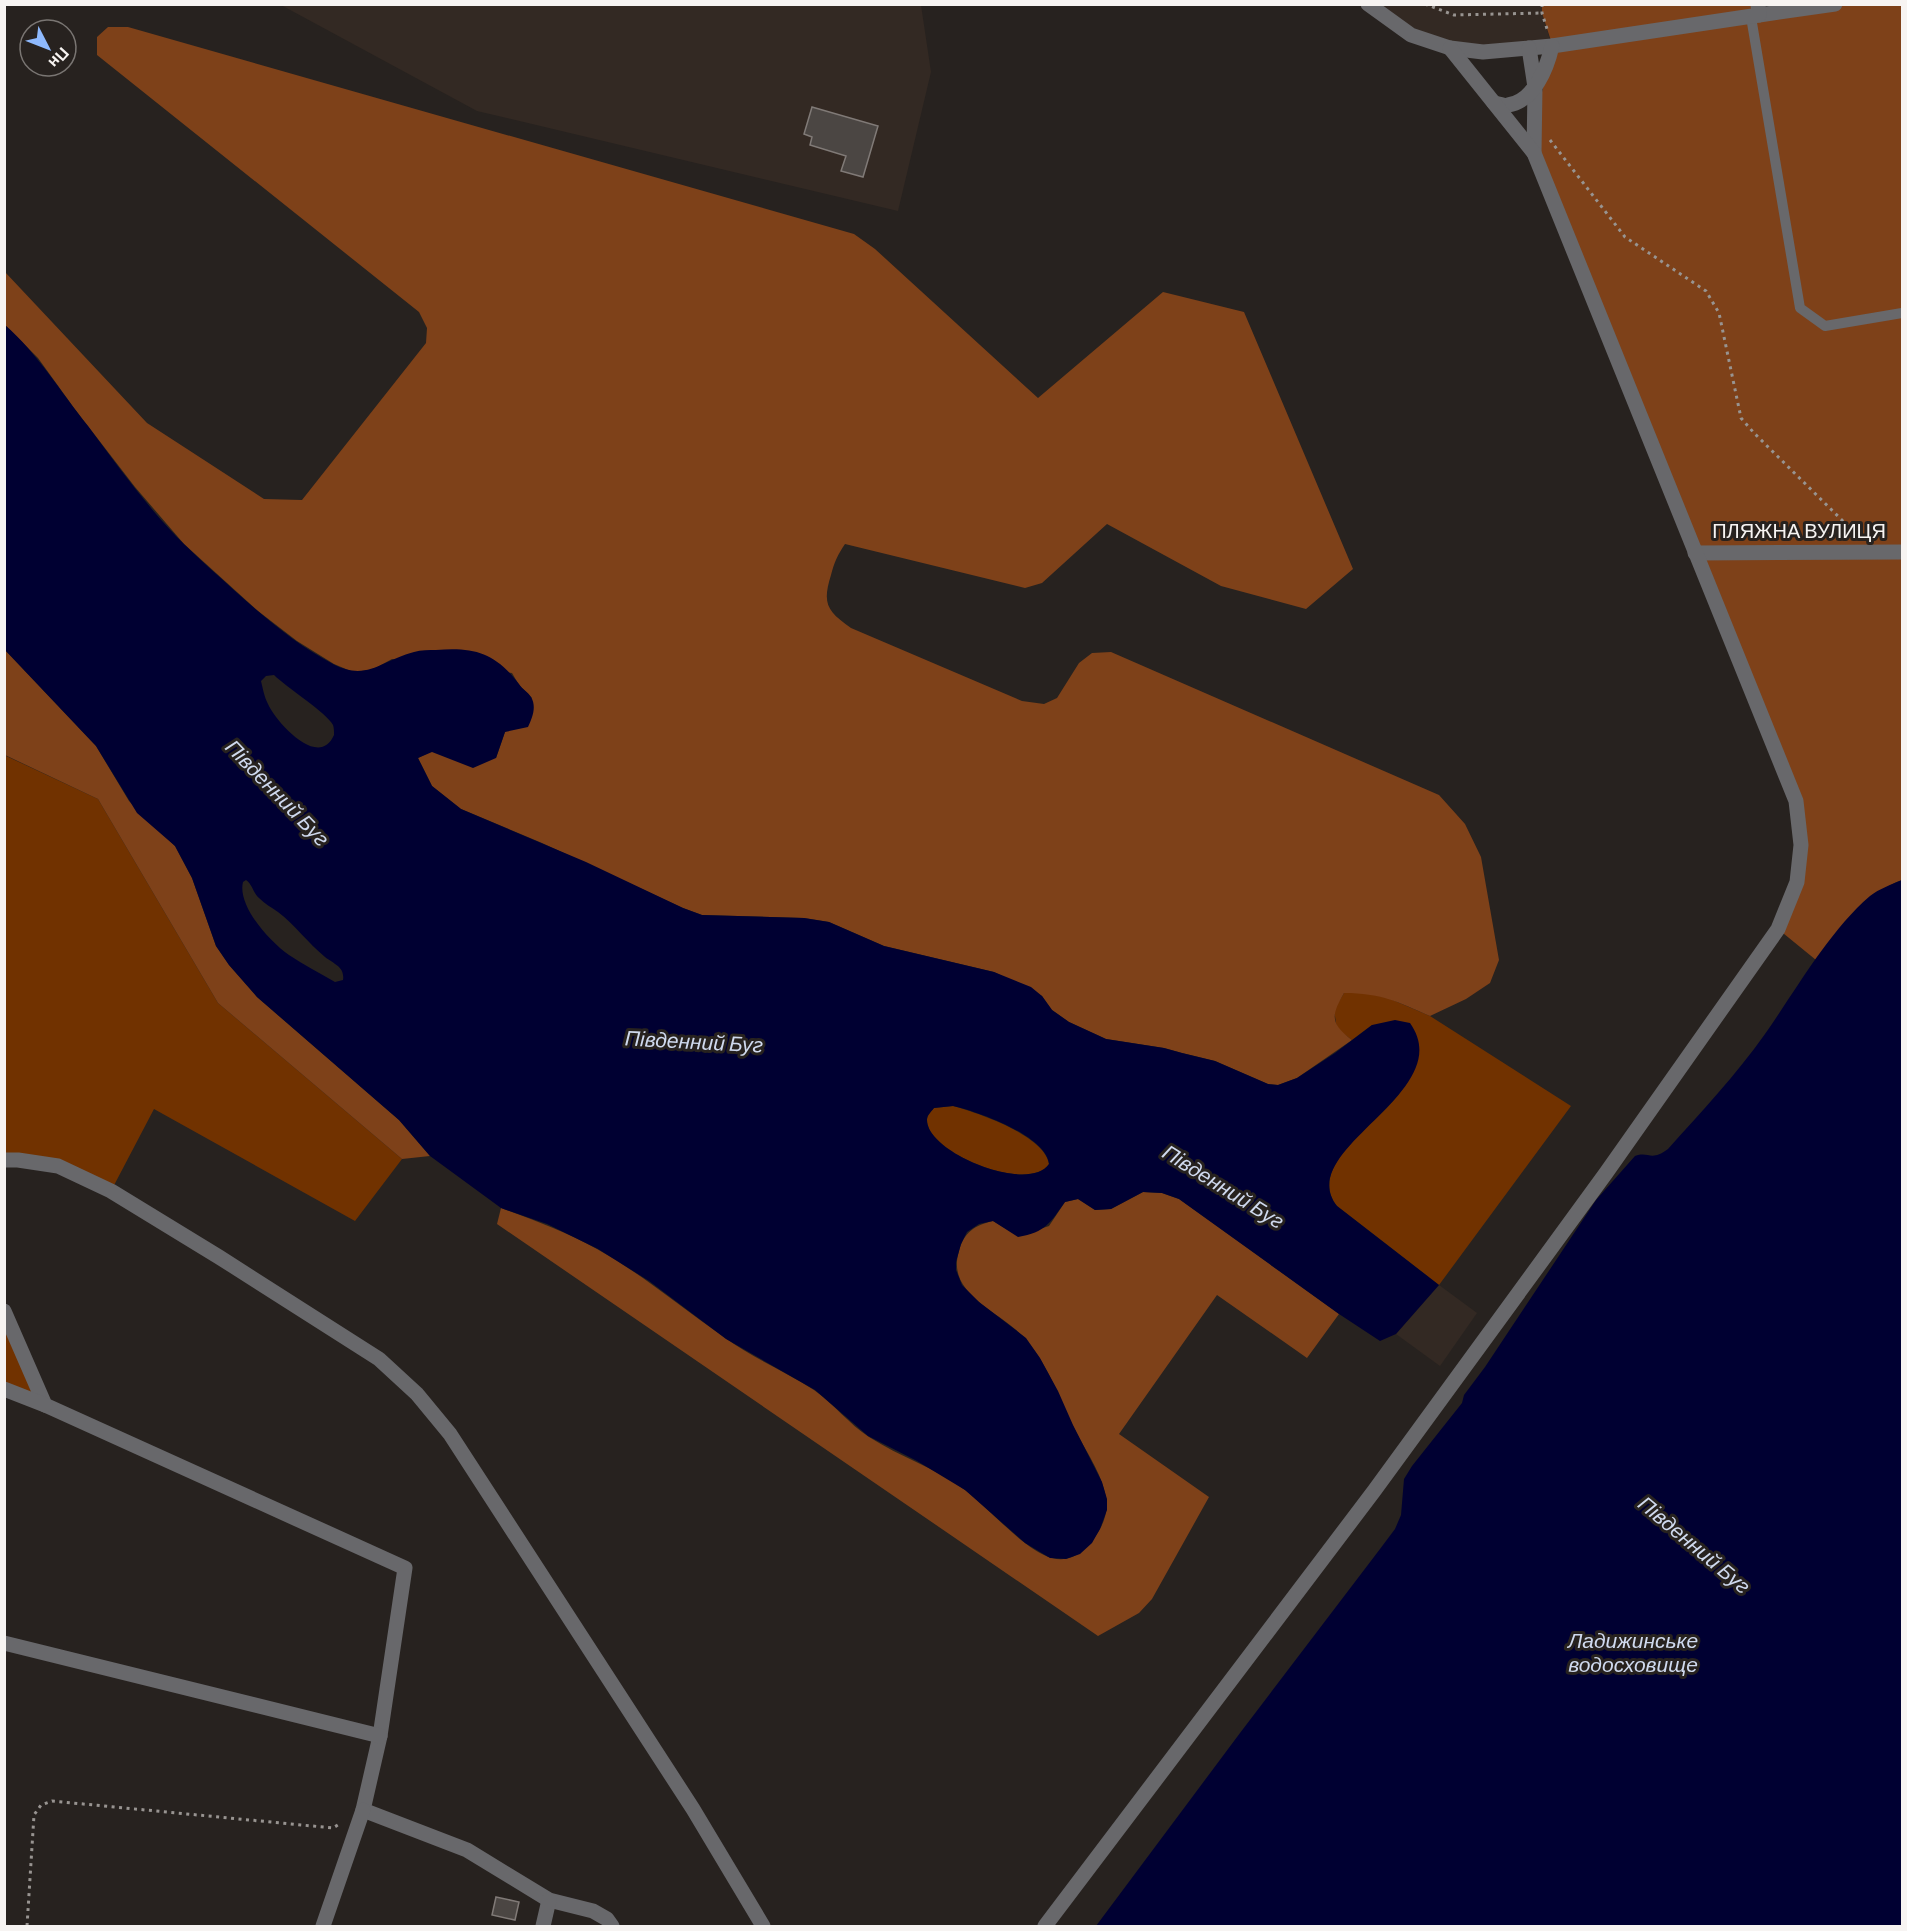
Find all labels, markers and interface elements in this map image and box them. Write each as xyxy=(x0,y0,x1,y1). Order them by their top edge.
north arrow xyxy=(18,18,78,78)
text: Пн xyxy=(45,44,74,73)
street label: ПЛЯЖНА ВУЛИЦЯ xyxy=(1712,518,1886,542)
water label: Південний Буг xyxy=(221,734,335,850)
water label: Південний Буг xyxy=(624,1024,764,1057)
water label: Південний Буг xyxy=(1159,1138,1289,1233)
water label: Південний Буг xyxy=(1634,1490,1756,1598)
water label: Ладижинське водосховище xyxy=(1566,1627,1698,1676)

